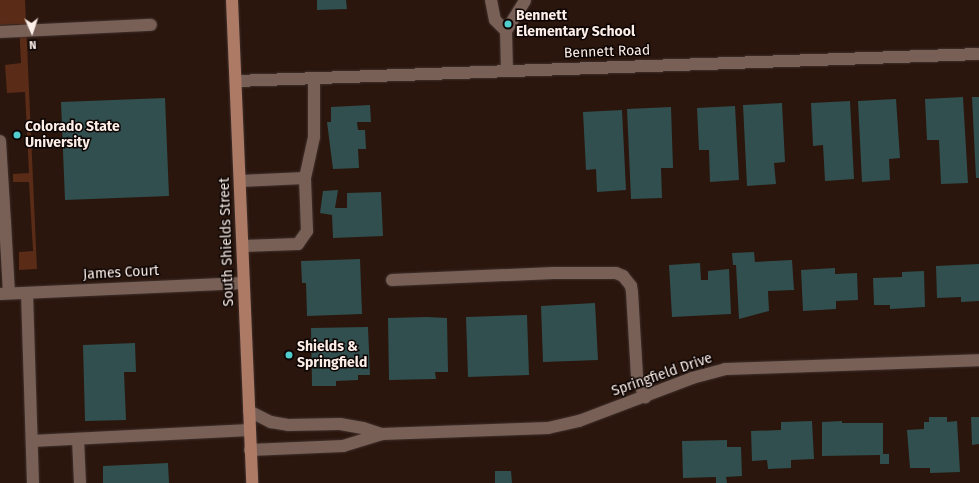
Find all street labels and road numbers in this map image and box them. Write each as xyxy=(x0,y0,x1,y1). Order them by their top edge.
street label: Bennett Road xyxy=(564,42,650,62)
street label: South Shields Street xyxy=(216,177,238,307)
street label: James Court xyxy=(83,263,159,283)
street label: Springfield Drive xyxy=(609,350,715,400)

